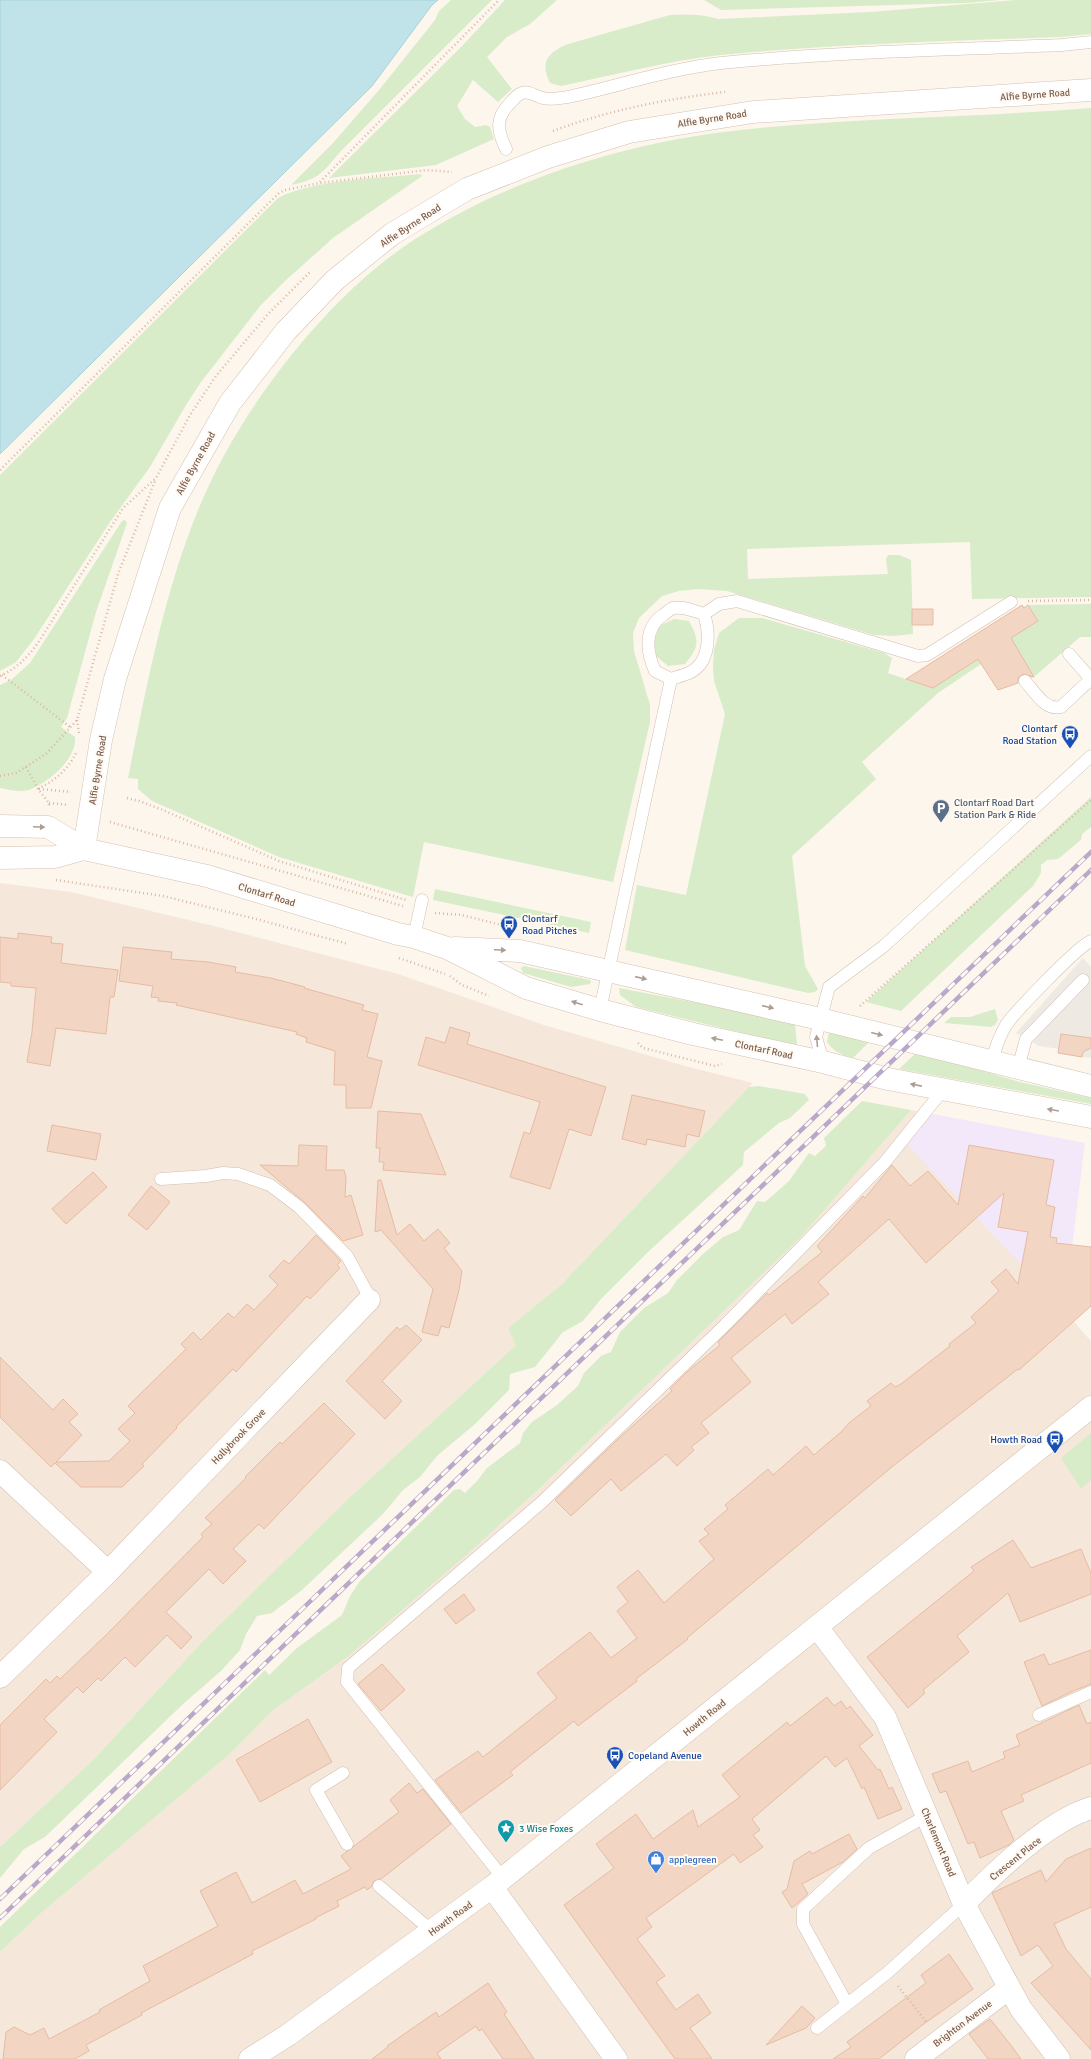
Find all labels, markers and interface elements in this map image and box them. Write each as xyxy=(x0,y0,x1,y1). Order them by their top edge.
street label: Alfie Byrne Road xyxy=(1000,87,1071,103)
street label: Alfie Byrne Road xyxy=(677,108,748,130)
street label: Alfie Byrne Road xyxy=(378,202,443,250)
street label: Alfie Byrne Road xyxy=(174,430,218,497)
place label: Clontarf Road Station xyxy=(1002,723,1058,747)
bus stop icon: Clontarf Road Station xyxy=(1060,724,1080,749)
street label: Alfie Byrne Road xyxy=(87,735,109,806)
place label: Clontarf Road Dart Station Park & Ride xyxy=(954,797,1036,821)
parking icon: Clontarf Road Dart Station Park & Ride xyxy=(931,798,951,823)
one-way arrow xyxy=(33,824,46,830)
street label: Clontarf Road xyxy=(237,881,297,909)
place label: Clontarf Road Pitches xyxy=(522,913,578,937)
bus stop icon: Clontarf Road Pitches xyxy=(499,914,519,939)
one-way arrow xyxy=(494,946,506,953)
one-way arrow xyxy=(635,976,647,982)
one-way arrow xyxy=(571,1000,583,1006)
one-way arrow xyxy=(762,1004,774,1010)
one-way arrow xyxy=(871,1031,883,1037)
one-way arrow xyxy=(814,1035,821,1047)
one-way arrow xyxy=(710,1036,723,1042)
street label: Clontarf Road xyxy=(734,1038,794,1062)
one-way arrow xyxy=(909,1081,922,1087)
one-way arrow xyxy=(1047,1107,1059,1113)
street label: Hollybrook Grove xyxy=(209,1406,268,1467)
bus stop icon: Howth Road xyxy=(1045,1429,1065,1454)
place label: Howth Road xyxy=(990,1434,1042,1446)
street label: Howth Road xyxy=(681,1697,729,1739)
bus stop icon: Copeland Avenue xyxy=(605,1745,625,1770)
place label: Copeland Avenue xyxy=(628,1750,702,1762)
street label: Charlemont Road xyxy=(918,1806,958,1879)
place icon: 3 Wise Foxes xyxy=(496,1818,516,1843)
place label: 3 Wise Foxes xyxy=(519,1823,574,1835)
street label: Crescent Place xyxy=(987,1834,1044,1883)
shop icon: applegreen xyxy=(646,1849,666,1874)
place label: applegreen xyxy=(669,1854,717,1866)
street label: Howth Road xyxy=(426,1899,475,1939)
street label: Brighton Avenue xyxy=(931,1998,994,2050)

